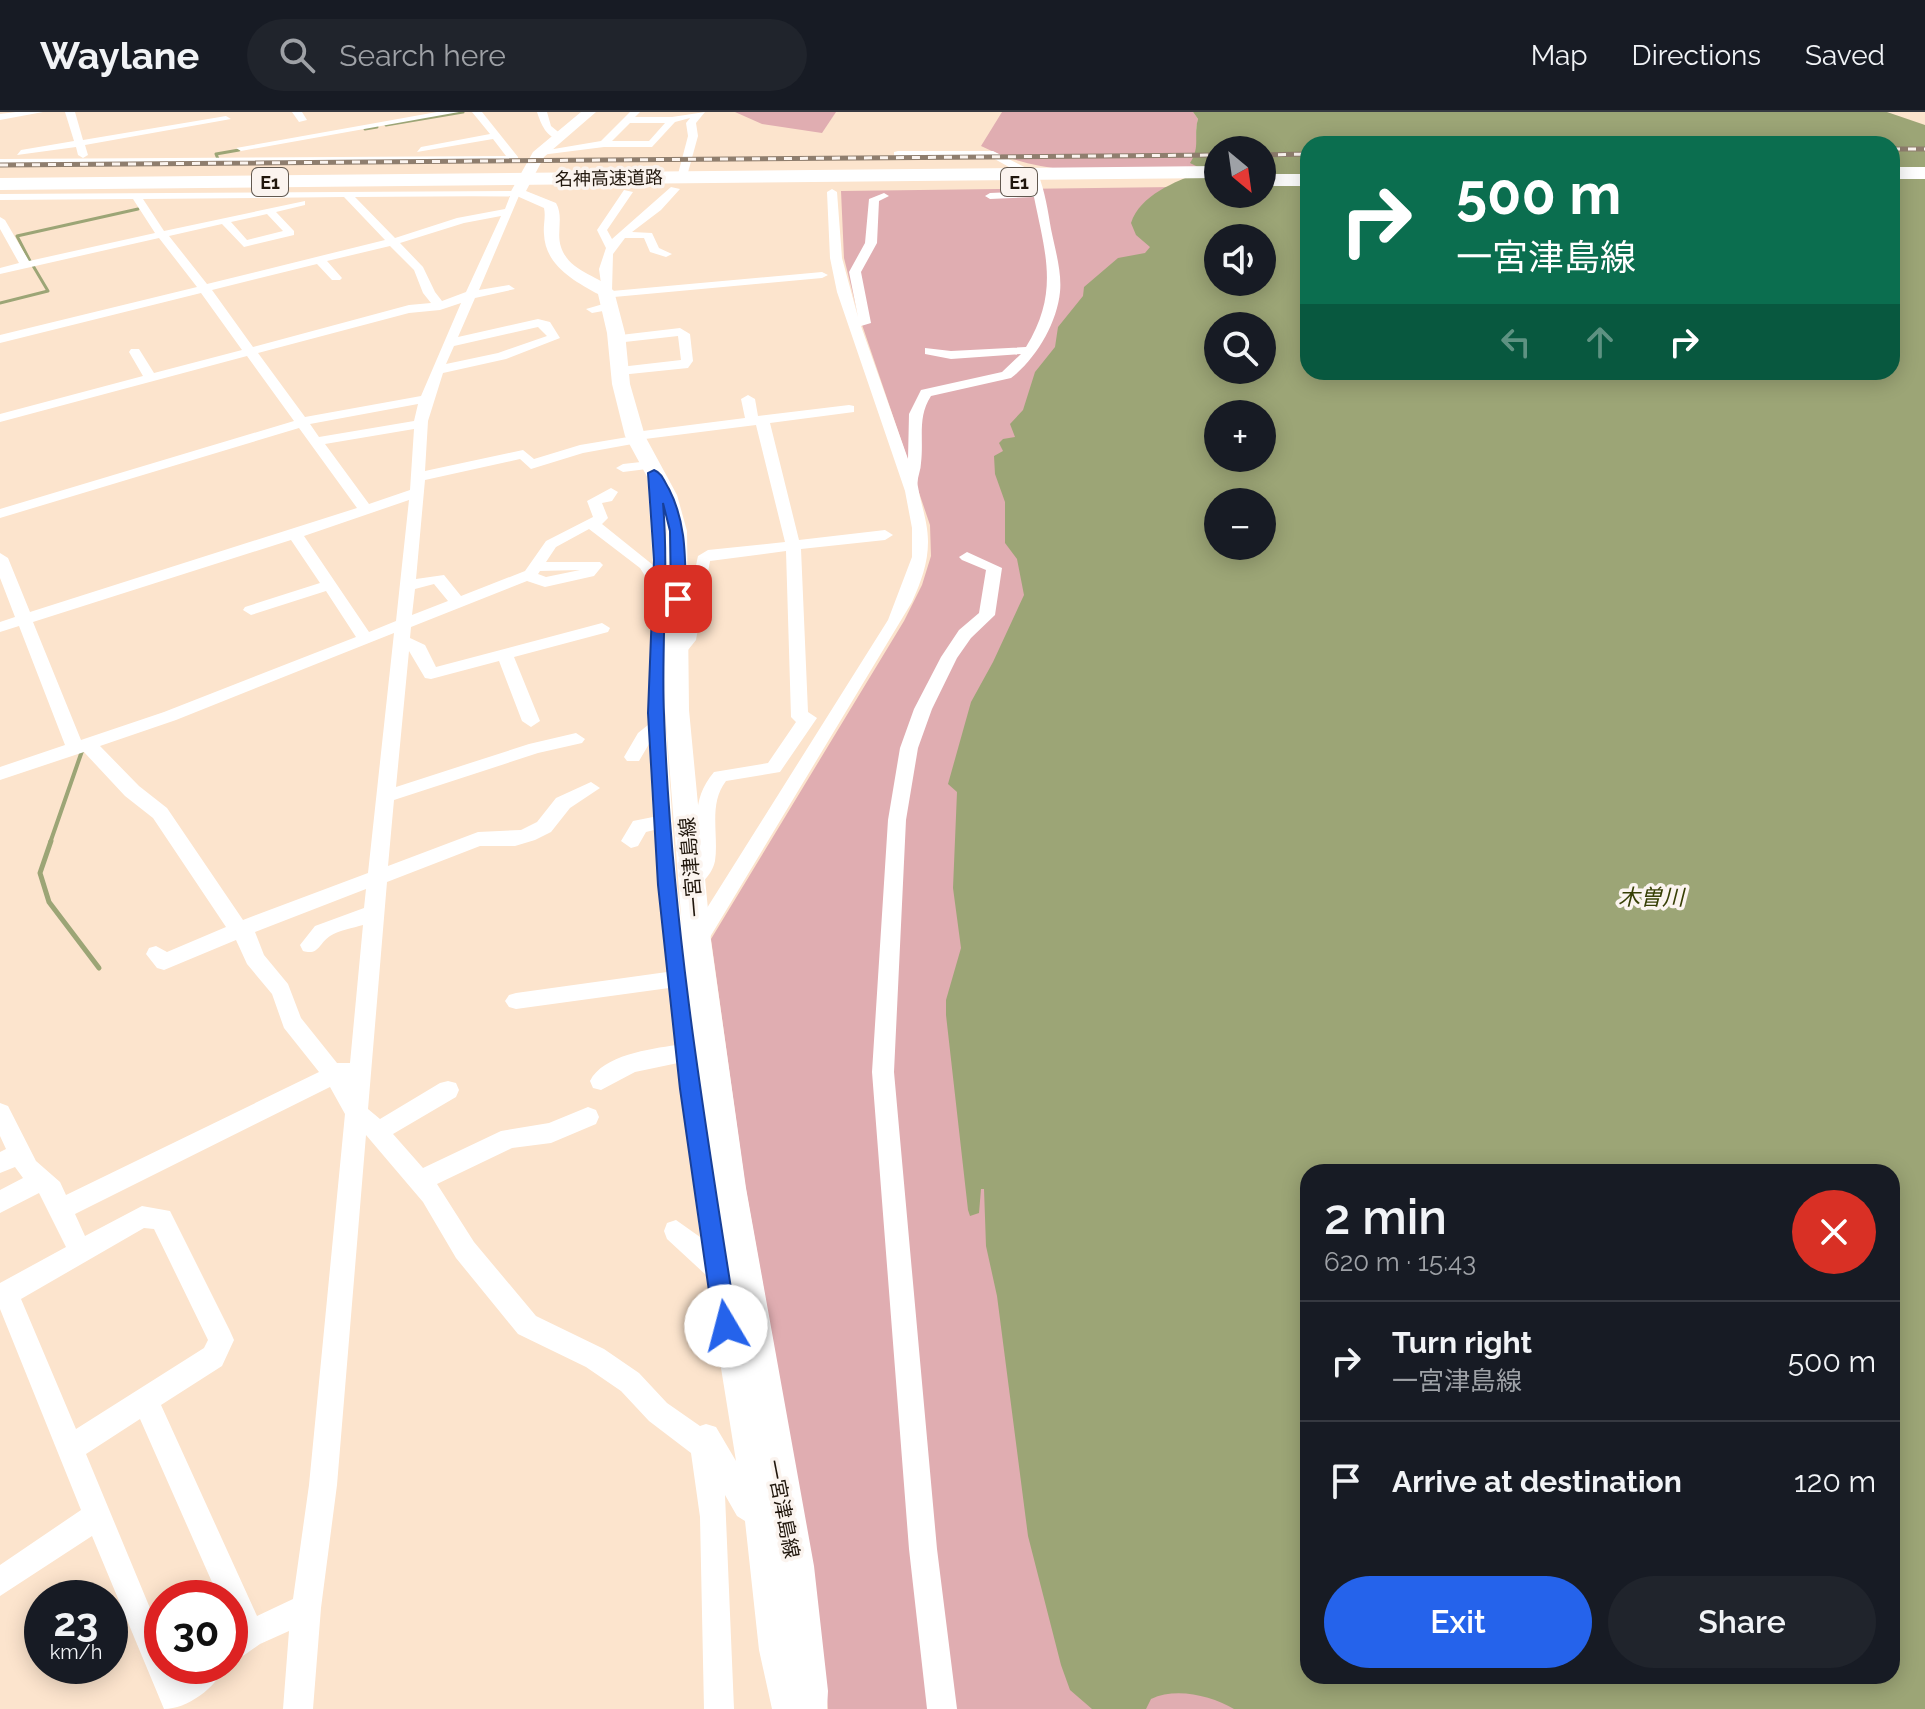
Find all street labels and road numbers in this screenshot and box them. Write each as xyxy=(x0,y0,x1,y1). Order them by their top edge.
street label: 名神高速道路 xyxy=(555,167,663,189)
road number: E1 xyxy=(252,168,288,196)
road number: E1 xyxy=(1001,168,1037,196)
street label: 一宮津島線 xyxy=(675,816,707,918)
street label: 一宮津島線 xyxy=(762,1458,804,1560)

